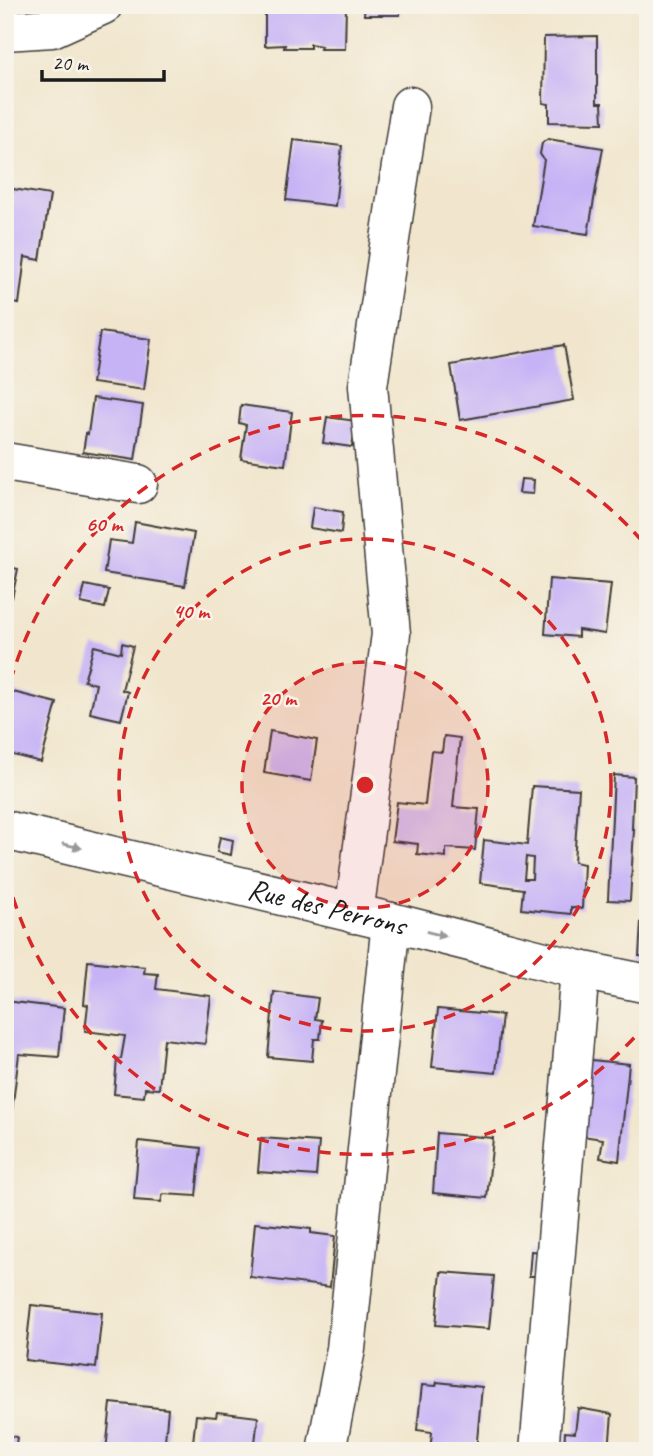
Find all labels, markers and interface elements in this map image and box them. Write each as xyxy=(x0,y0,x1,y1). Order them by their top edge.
scale bar xyxy=(42,38,164,82)
text: 20 m xyxy=(52,50,90,76)
text: 60 m xyxy=(86,511,124,537)
text: 40 m xyxy=(173,598,211,624)
text: 20 m xyxy=(260,685,298,711)
centre of rings xyxy=(353,773,377,797)
one-way arrow xyxy=(61,841,83,852)
street label: Rue des Perrons xyxy=(244,870,413,945)
one-way arrow xyxy=(425,929,447,940)

